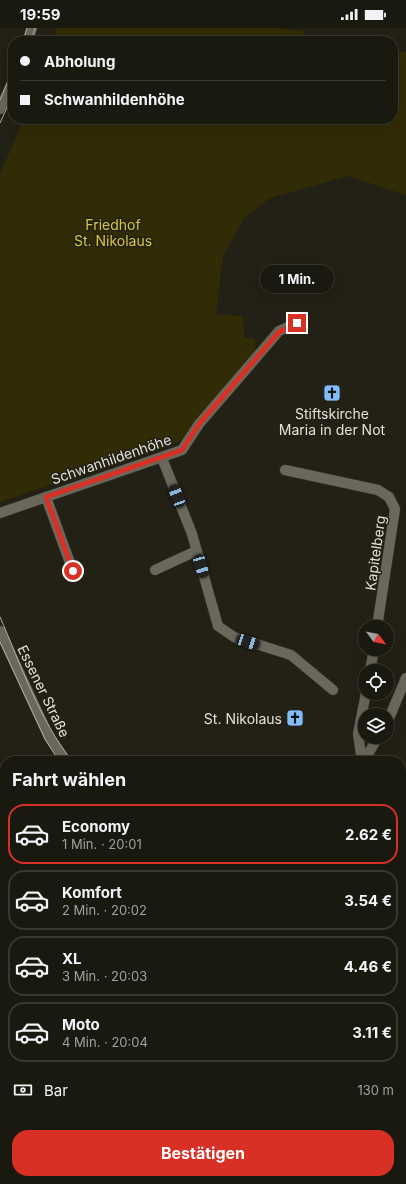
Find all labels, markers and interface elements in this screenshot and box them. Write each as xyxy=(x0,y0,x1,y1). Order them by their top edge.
text: 19:59 xyxy=(20,5,61,24)
text: Abholung xyxy=(44,52,115,71)
text: Schwanhildenhöhe xyxy=(44,90,185,109)
park label: Friedhof St. Nikolaus xyxy=(74,216,152,249)
callout: 1 Min. xyxy=(260,265,334,293)
text: 1 Min. xyxy=(279,271,315,287)
route end xyxy=(288,314,306,332)
church icon: Stiftskirche Maria in der Not xyxy=(322,383,342,403)
place label: Stiftskirche Maria in der Not xyxy=(279,405,386,438)
street label: Schwanhildenhöhe xyxy=(49,430,173,488)
car xyxy=(167,483,187,509)
street label: Kapitelberg xyxy=(361,514,389,592)
car xyxy=(192,553,210,579)
route start xyxy=(64,562,82,580)
north arrow xyxy=(358,620,394,656)
map controls xyxy=(358,620,394,744)
car xyxy=(235,633,261,651)
street label: Essener Straße xyxy=(14,642,74,740)
button: locate xyxy=(358,664,394,700)
church icon: St. Nikolaus xyxy=(285,708,305,728)
button: layers xyxy=(358,708,394,744)
place label: St. Nikolaus xyxy=(204,710,282,727)
text: Fahrt wählen xyxy=(12,769,126,790)
icon: car xyxy=(14,816,50,852)
text: Economy xyxy=(62,817,130,836)
text: 2.62 € xyxy=(345,825,392,844)
text: 1 Min. · 20:01 xyxy=(62,836,142,852)
icon: car xyxy=(14,882,50,918)
text: Komfort xyxy=(62,883,122,902)
text: 3.54 € xyxy=(344,891,392,910)
text: 2 Min. · 20:02 xyxy=(62,902,147,918)
icon: car xyxy=(14,948,50,984)
text: XL xyxy=(62,949,82,968)
text: 4.46 € xyxy=(344,957,392,976)
text: 3 Min. · 20:03 xyxy=(62,968,147,984)
icon: car xyxy=(14,1014,50,1050)
text: Moto xyxy=(62,1015,100,1034)
text: 3.11 € xyxy=(352,1023,392,1042)
text: 4 Min. · 20:04 xyxy=(62,1034,148,1050)
icon: cash xyxy=(12,1079,34,1101)
text: Bar xyxy=(44,1081,68,1100)
text: 130 m xyxy=(357,1082,394,1098)
button: Bestätigen xyxy=(12,1130,394,1176)

